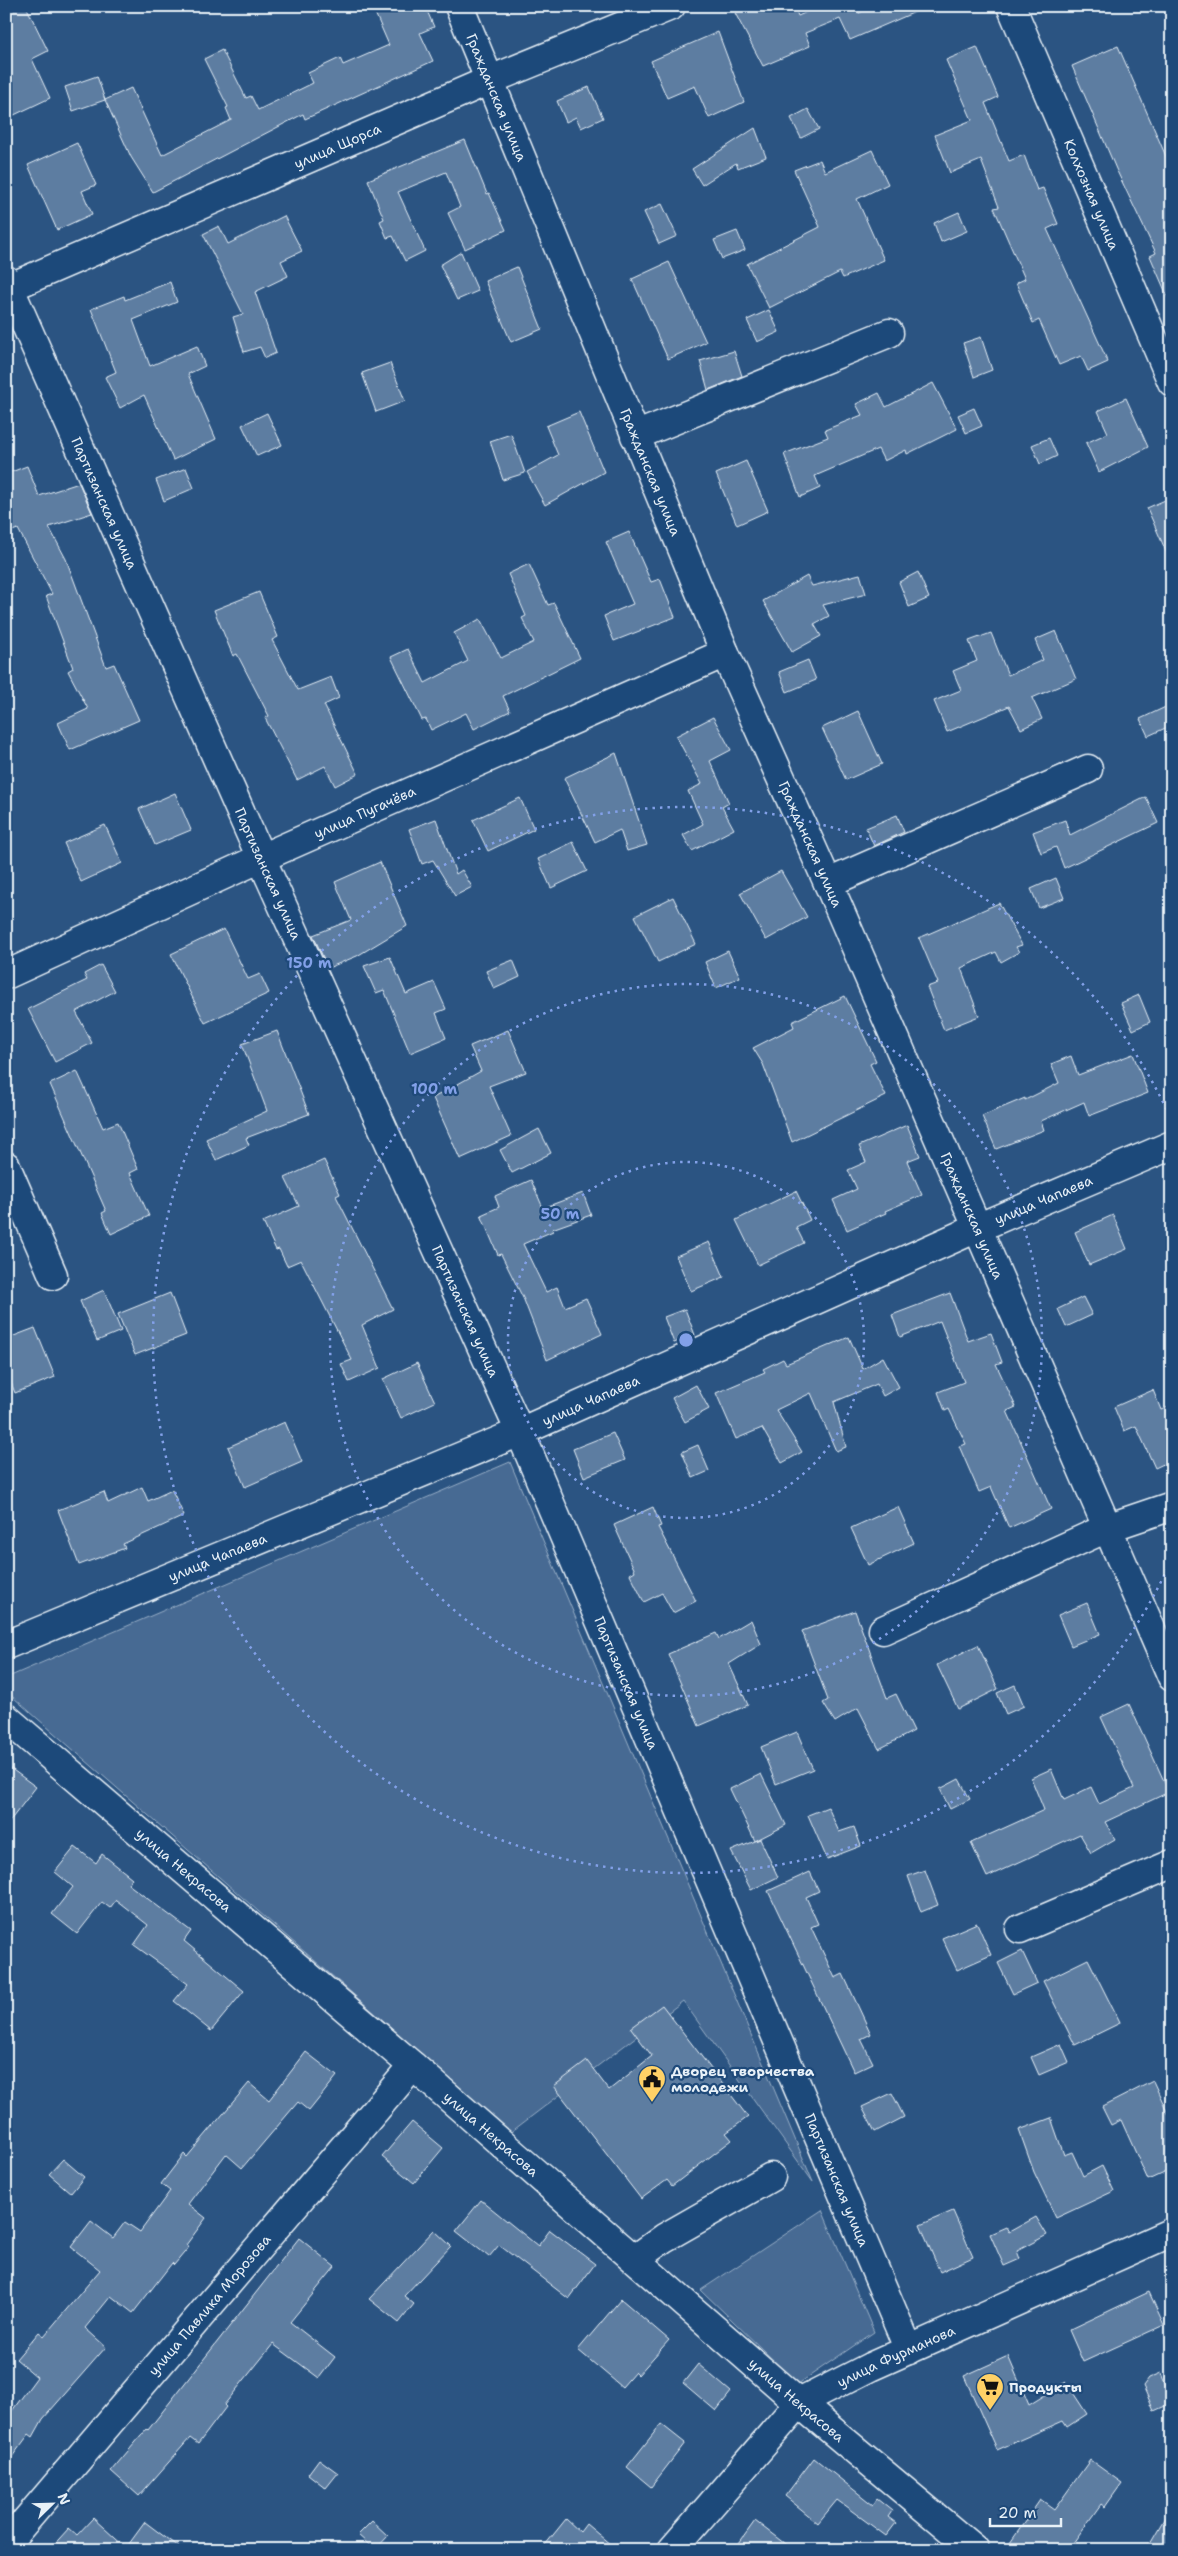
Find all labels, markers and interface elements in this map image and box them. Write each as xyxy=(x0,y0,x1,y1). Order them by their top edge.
street label: Гражданская улица xyxy=(462,31,531,164)
street label: улица Щорса xyxy=(291,119,384,173)
street label: Колхозная улица xyxy=(1060,136,1123,253)
street label: Гражданская улица xyxy=(616,406,685,539)
street label: Партизанская улица xyxy=(67,434,142,572)
street label: Гражданская улица xyxy=(774,778,847,910)
street label: улица Пугачёва xyxy=(311,782,419,843)
street label: Партизанская улица xyxy=(231,805,306,943)
text: 150 m xyxy=(286,953,332,973)
text: 100 m xyxy=(411,1079,457,1099)
street label: Гражданская улица xyxy=(937,1149,1008,1282)
street label: улица Чапаева xyxy=(992,1171,1095,1229)
text: 50 m xyxy=(541,1204,580,1224)
street label: Партизанская улица xyxy=(428,1242,503,1380)
centre of rings xyxy=(677,1331,695,1349)
street label: улица Чапаева xyxy=(539,1371,643,1430)
street label: улица Чапаева xyxy=(166,1529,270,1586)
street label: Партизанская улица xyxy=(590,1614,663,1752)
street label: улица Некрасова xyxy=(132,1824,236,1916)
place label: Дворец творчества молодежи xyxy=(671,2062,815,2096)
public building icon: Дворец творчества молодежи xyxy=(637,2064,667,2103)
street label: улица Некрасова xyxy=(440,2088,542,2181)
street label: Партизанская улица xyxy=(801,2111,873,2250)
street label: улица Павлика Морозова xyxy=(144,2230,275,2379)
street label: улица Фурманова xyxy=(834,2321,958,2391)
street label: улица Некрасова xyxy=(745,2354,848,2446)
supermarket icon: Продукты xyxy=(975,2372,1005,2411)
place label: Продукты xyxy=(1009,2378,1082,2396)
north arrow xyxy=(28,2478,78,2528)
text: N xyxy=(54,2490,74,2508)
scale bar xyxy=(990,2496,1062,2528)
text: 20 m xyxy=(998,2503,1037,2523)

